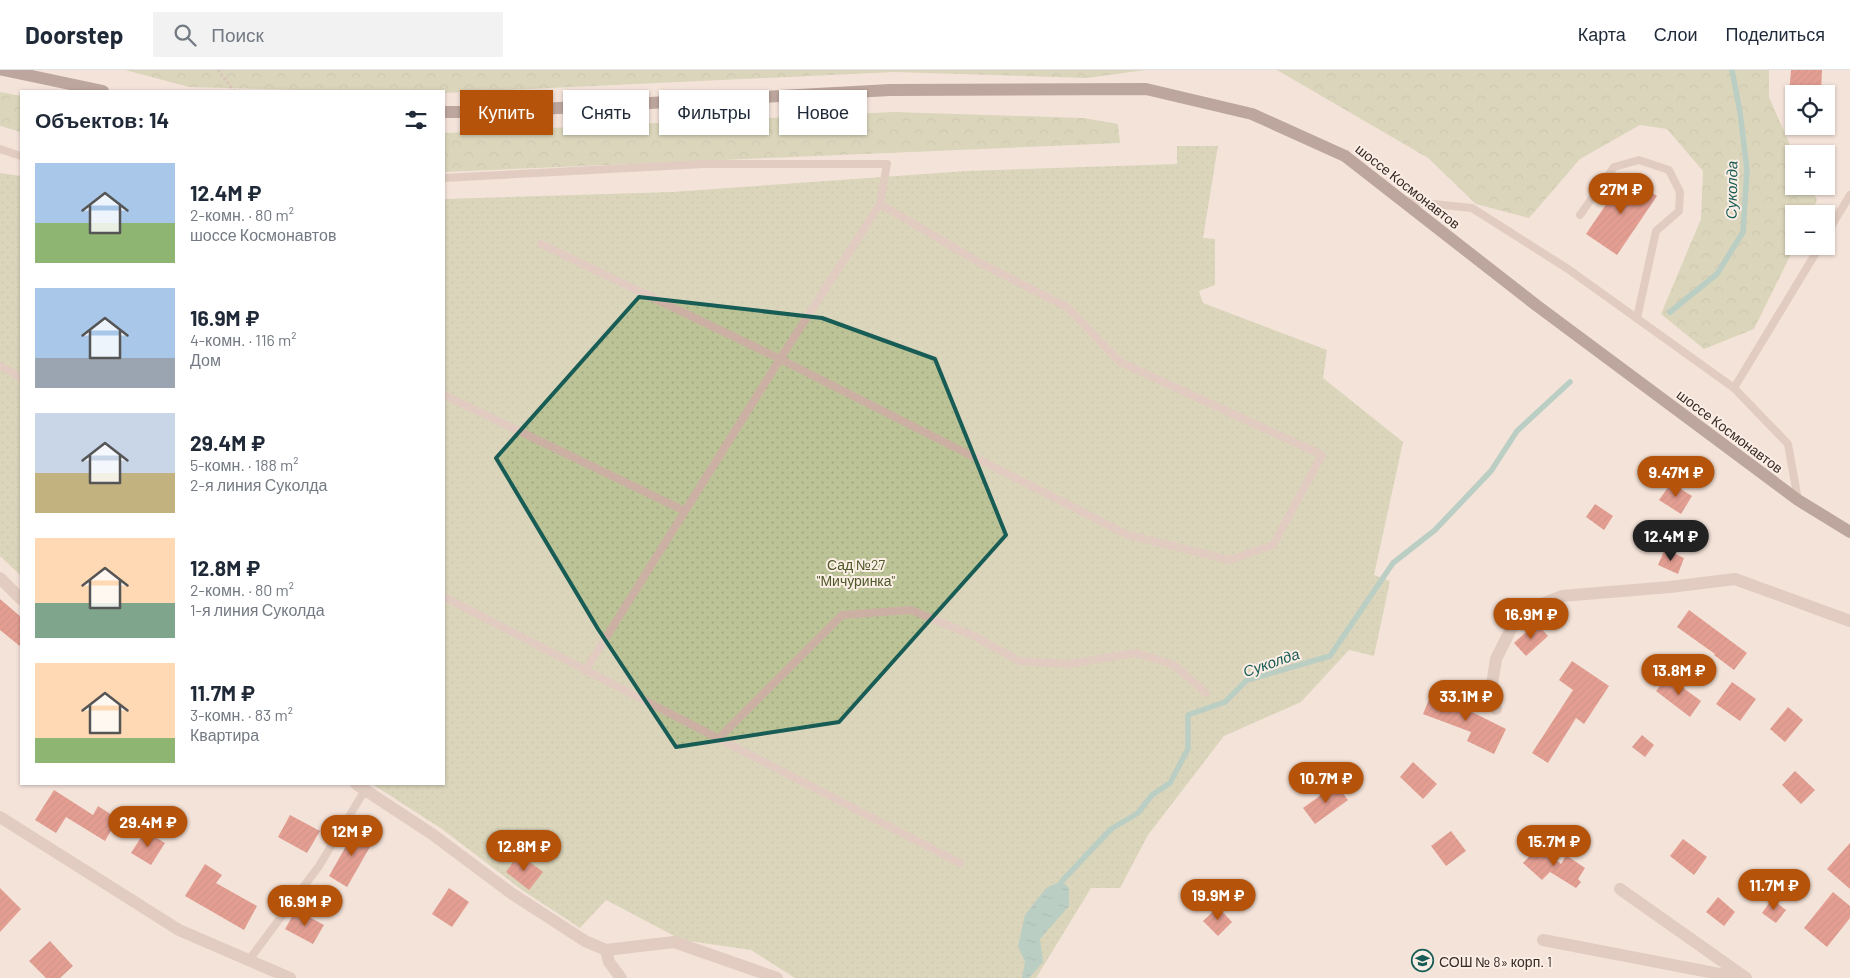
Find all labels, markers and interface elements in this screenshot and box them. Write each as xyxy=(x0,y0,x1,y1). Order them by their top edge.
search box xyxy=(153,12,503,57)
text: Doorstep xyxy=(25,20,123,49)
icon: search xyxy=(171,21,199,49)
text: Поиск xyxy=(211,23,264,46)
text: Карта xyxy=(1578,23,1626,45)
text: Слои xyxy=(1654,23,1698,45)
text: Поделиться xyxy=(1726,23,1825,45)
map controls xyxy=(1785,85,1835,255)
button: locate xyxy=(1785,85,1835,135)
chip: Купить xyxy=(460,90,553,135)
chip: Снять xyxy=(563,90,649,135)
chip: Фильтры xyxy=(659,90,769,135)
chip: Новое xyxy=(779,90,867,135)
icon: filters xyxy=(402,106,430,134)
text: Объектов: 14 xyxy=(35,107,169,132)
street label: шоссе Космонавтов xyxy=(1352,140,1464,232)
button: + xyxy=(1785,145,1835,195)
water label: Суколда xyxy=(1721,161,1741,219)
pin: 27M ₽ xyxy=(1586,172,1656,215)
text: 27M ₽ xyxy=(1600,179,1642,198)
text: 12.4M ₽ xyxy=(190,180,262,205)
icon: home xyxy=(75,183,135,243)
text: 2-комн. · 80 m² xyxy=(190,205,294,224)
button: − xyxy=(1785,205,1835,255)
text: шоссе Космонавтов xyxy=(190,225,336,244)
text: 16.9M ₽ xyxy=(190,305,259,330)
icon: home xyxy=(75,308,135,368)
text: 4-комн. · 116 m² xyxy=(190,330,296,349)
text: Дом xyxy=(190,350,221,369)
street label: шоссе Космонавтов xyxy=(1674,386,1786,476)
text: 29.4M ₽ xyxy=(190,430,265,455)
icon: home xyxy=(75,433,135,493)
text: 5-комн. · 188 m² xyxy=(190,455,299,474)
pin: 9.47M ₽ xyxy=(1630,456,1722,498)
text: 9.47M ₽ xyxy=(1648,462,1704,481)
text: 2-я линия Суколда xyxy=(190,475,328,494)
pin: 12.4M ₽ xyxy=(1625,520,1717,562)
text: 12.4M ₽ xyxy=(1644,526,1698,545)
text: 12.8M ₽ xyxy=(190,555,260,580)
park label: Сад №27 "Мичуринка" xyxy=(817,556,896,589)
icon: home xyxy=(75,558,135,618)
text: 2-комн. · 80 m² xyxy=(190,580,294,599)
pin: 16.9M ₽ xyxy=(1485,598,1577,640)
text: 1-я линия Суколда xyxy=(190,600,325,619)
text: 16.9M ₽ xyxy=(1505,604,1557,623)
water label: Суколда xyxy=(1240,644,1302,680)
pin: 13.8M ₽ xyxy=(1633,654,1725,696)
text: 13.8M ₽ xyxy=(1652,660,1706,679)
text: 11.7M ₽ xyxy=(190,680,255,705)
pin: 33.1M ₽ xyxy=(1420,680,1512,722)
icon: home xyxy=(75,683,135,743)
text: 33.1M ₽ xyxy=(1439,686,1493,705)
text: 3-комн. · 83 m² xyxy=(190,705,293,724)
text: Квартира xyxy=(190,725,259,744)
pin: 10.7M ₽ xyxy=(1280,762,1372,804)
text: 10.7M ₽ xyxy=(1300,768,1352,787)
pin: 29.4M ₽ xyxy=(102,806,194,848)
text: 29.4M ₽ xyxy=(119,812,177,831)
pin: 12M ₽ xyxy=(317,814,387,857)
text: 12M ₽ xyxy=(332,821,372,840)
pin: 15.7M ₽ xyxy=(1508,824,1600,867)
pin: 12.8M ₽ xyxy=(478,830,570,872)
text: 15.7M ₽ xyxy=(1528,831,1580,850)
text: 12.8M ₽ xyxy=(497,836,551,855)
pin: 11.7M ₽ xyxy=(1728,868,1820,911)
text: 11.7M ₽ xyxy=(1749,875,1799,894)
pin: 19.9M ₽ xyxy=(1172,878,1264,921)
pin: 16.9M ₽ xyxy=(259,884,351,927)
text: 19.9M ₽ xyxy=(1192,885,1244,904)
text: 16.9M ₽ xyxy=(279,891,331,910)
school or university icon: СОШ № 8» корп. 1 xyxy=(1411,949,1435,973)
place label: СОШ № 8» корп. 1 xyxy=(1439,953,1552,970)

